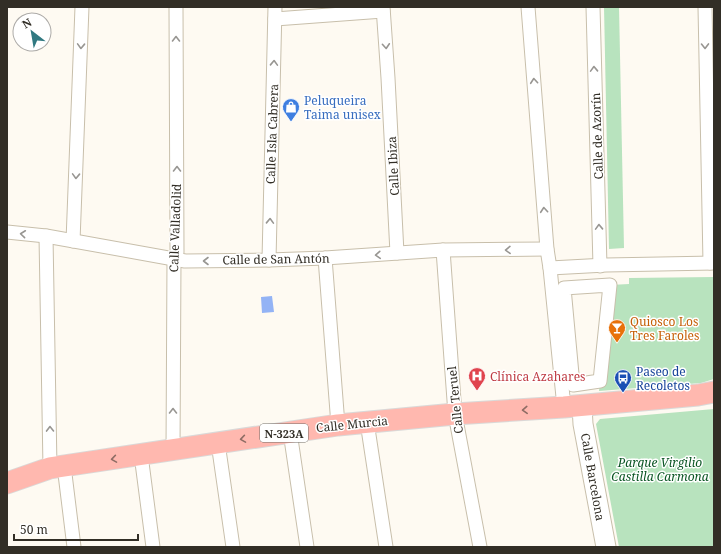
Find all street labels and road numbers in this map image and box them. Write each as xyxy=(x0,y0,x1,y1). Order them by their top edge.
street label: Calle Isla Cabrera xyxy=(262,83,282,184)
street label: Calle de Azorín xyxy=(587,92,607,180)
street label: Calle Ibiza xyxy=(383,136,403,196)
street label: Calle Valladolid xyxy=(165,183,185,273)
street label: Calle de San Antón xyxy=(222,250,330,268)
street label: Calle Teruel xyxy=(443,365,467,435)
street label: Calle Murcia xyxy=(315,412,389,436)
road number: N-323A xyxy=(260,424,308,442)
street label: Calle Barcelona xyxy=(577,432,609,522)

